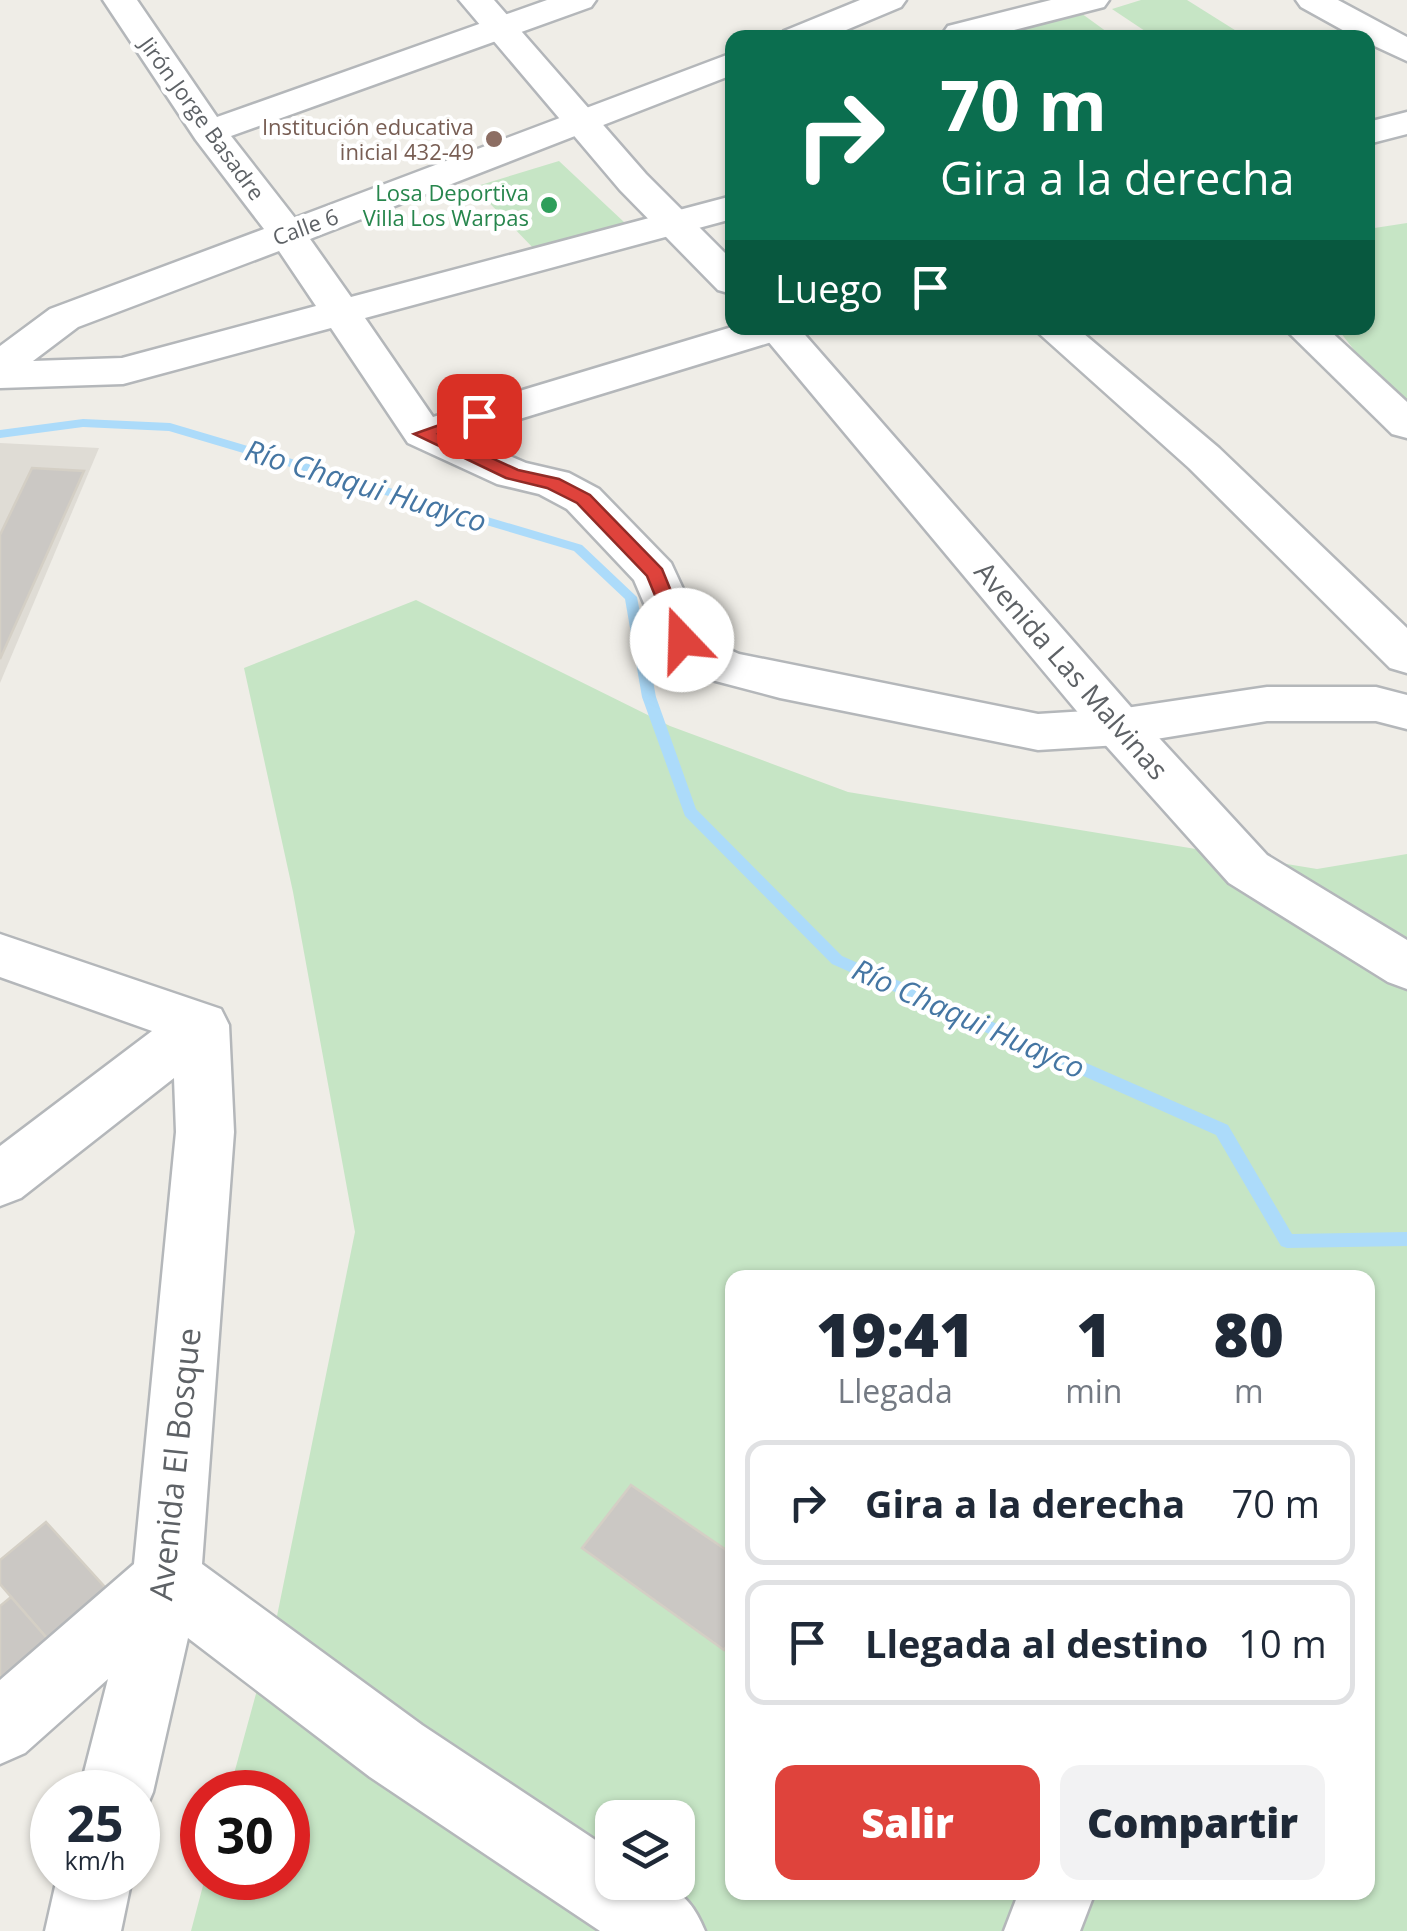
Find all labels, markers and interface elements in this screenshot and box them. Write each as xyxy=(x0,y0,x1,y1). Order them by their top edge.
street label: Jirón Jorge Basadre xyxy=(132,29,272,206)
text: 70 m xyxy=(940,56,1107,152)
icon: right xyxy=(775,70,905,200)
place label: Institución educativa inicial 432-49 xyxy=(262,111,474,166)
marker: Institución educativa inicial 432-49 xyxy=(483,128,505,150)
text: Gira a la derecha xyxy=(940,147,1295,208)
place label: Losa Deportiva Villa Los Warpas xyxy=(363,177,529,232)
marker: Losa Deportiva Villa Los Warpas xyxy=(538,194,560,216)
street label: Calle 6 xyxy=(268,200,342,252)
icon: arrive xyxy=(903,260,958,315)
text: Luego xyxy=(775,262,883,314)
pin xyxy=(437,374,522,459)
icon: arrive xyxy=(452,389,507,444)
water label: Río Chaqui Huayco xyxy=(240,429,492,541)
street label: Avenida Las Malvinas xyxy=(967,553,1177,787)
position arrow xyxy=(630,588,734,692)
water label: Río Chaqui Huayco xyxy=(846,948,1092,1088)
text: 19:41 xyxy=(816,1293,974,1375)
text: 1 xyxy=(1076,1293,1111,1375)
text: 80 xyxy=(1214,1293,1284,1375)
street label: Avenida El Bosque xyxy=(138,1325,210,1603)
text: Llegada xyxy=(837,1369,953,1412)
text: min xyxy=(1065,1369,1122,1412)
text: m xyxy=(1234,1369,1264,1412)
icon: right xyxy=(780,1475,835,1530)
text: Gira a la derecha xyxy=(865,1477,1185,1529)
text: 70 m xyxy=(1231,1477,1320,1529)
icon: arrive xyxy=(780,1615,835,1670)
text: Llegada al destino xyxy=(865,1617,1208,1669)
text: 10 m xyxy=(1238,1617,1327,1669)
button: Salir xyxy=(775,1765,1040,1880)
button: Compartir xyxy=(1060,1765,1325,1880)
speed limit sign: 30 xyxy=(180,1770,310,1900)
text: 25 xyxy=(66,1789,124,1857)
map controls xyxy=(595,1800,695,1900)
button: layers xyxy=(595,1800,695,1900)
text: km/h xyxy=(65,1843,125,1877)

